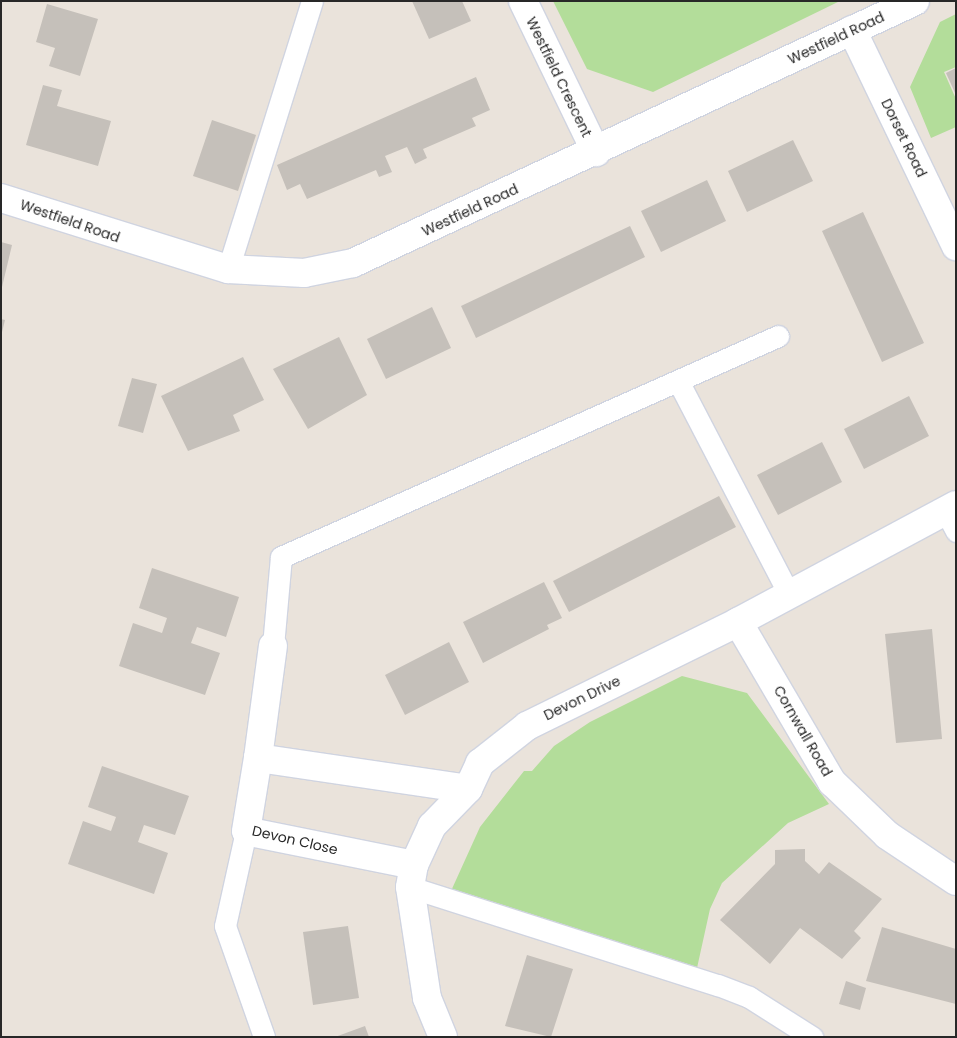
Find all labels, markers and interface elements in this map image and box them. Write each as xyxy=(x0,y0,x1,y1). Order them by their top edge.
street label: Westfield Road xyxy=(785,8,887,68)
street label: Westfield Crescent xyxy=(523,14,595,140)
street label: Dorset Road xyxy=(878,96,930,180)
street label: Westfield Road xyxy=(419,180,521,240)
street label: Westfield Road xyxy=(18,196,122,246)
street label: Devon Drive xyxy=(541,672,623,724)
street label: Cornwall Road xyxy=(770,683,836,779)
street label: Devon Close xyxy=(251,822,339,858)

